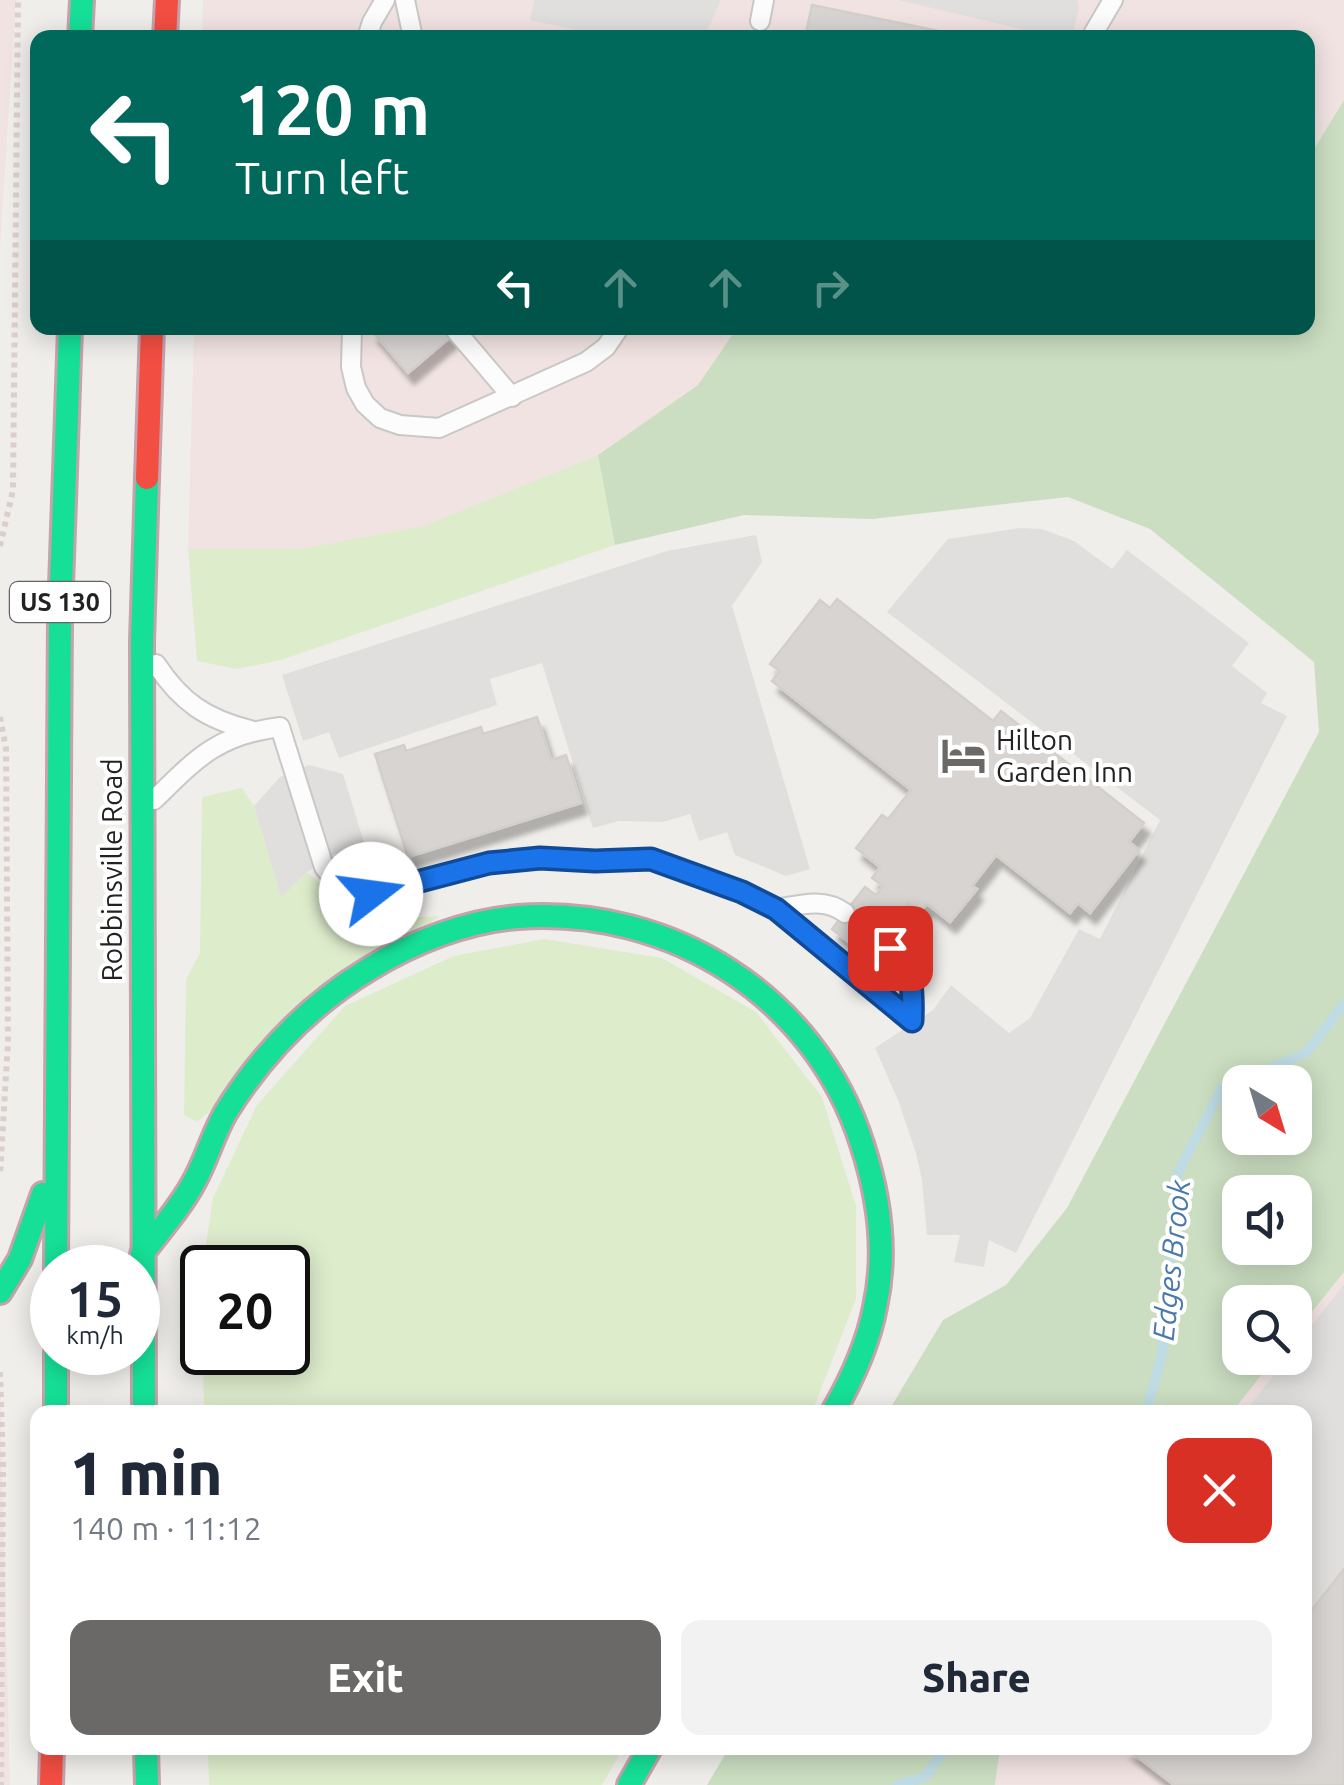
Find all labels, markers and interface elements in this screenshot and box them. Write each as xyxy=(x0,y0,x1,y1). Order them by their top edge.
icon: left xyxy=(70,70,200,200)
text: 120 m xyxy=(235,70,430,148)
text: Turn left xyxy=(235,152,409,203)
icon: left xyxy=(488,260,543,315)
icon: ahead xyxy=(593,260,648,315)
icon: ahead xyxy=(698,260,753,315)
icon: right xyxy=(803,260,858,315)
road number: US 130 xyxy=(10,582,110,622)
place label: Hilton Garden Inn xyxy=(996,724,1133,787)
hotel icon: Hilton Garden Inn xyxy=(939,732,987,780)
street label: Robbinsville Road xyxy=(96,758,127,982)
position arrow xyxy=(319,842,423,946)
pin xyxy=(848,906,933,991)
icon: arrive xyxy=(863,921,918,976)
north arrow xyxy=(1222,1065,1312,1155)
map controls xyxy=(1222,1065,1312,1375)
button: sound xyxy=(1222,1175,1312,1265)
water label: Edges Brook xyxy=(1146,1177,1196,1342)
speed limit sign: 20 xyxy=(180,1245,310,1375)
text: 15 xyxy=(67,1270,123,1326)
button: search xyxy=(1222,1285,1312,1375)
text: km/h xyxy=(66,1321,124,1349)
button: close xyxy=(1167,1438,1272,1543)
text: 1 min xyxy=(70,1439,223,1506)
text: 140 m · 11:12 xyxy=(70,1510,262,1546)
button: Exit xyxy=(70,1620,661,1735)
button: Share xyxy=(681,1620,1272,1735)

